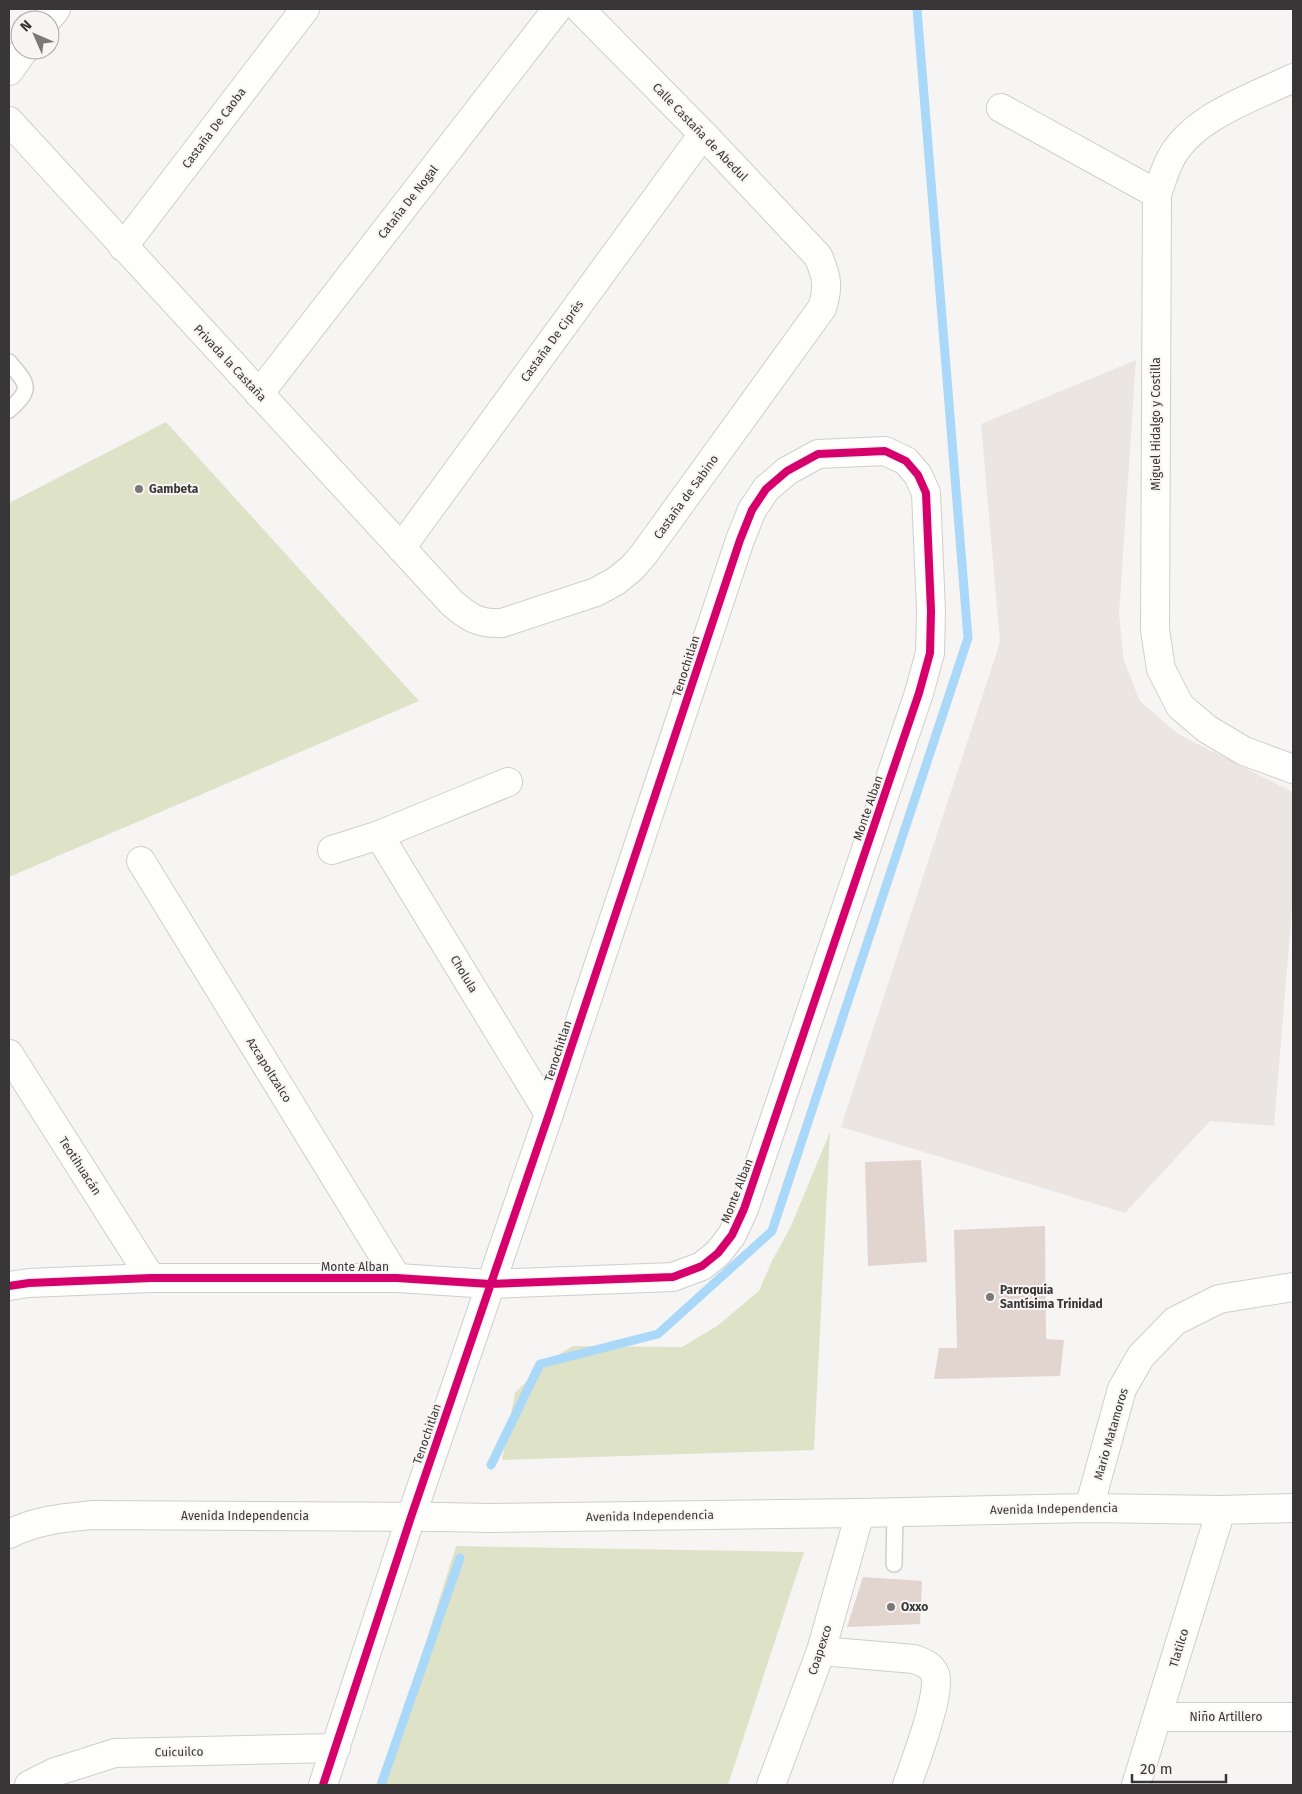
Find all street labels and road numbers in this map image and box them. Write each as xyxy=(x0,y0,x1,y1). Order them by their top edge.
street label: Calle Castaña de Abedul xyxy=(649,80,751,184)
street label: Castaña De Caoba xyxy=(179,85,249,171)
street label: Cataña De Nogal xyxy=(375,162,441,241)
street label: Castaña De Ciprés xyxy=(518,297,586,384)
street label: Privada la Castaña xyxy=(191,322,269,404)
street label: Miguel Hidalgo y Costilla xyxy=(1149,357,1163,491)
street label: Castaña de Sabino xyxy=(651,452,721,542)
street label: Tenochitlan xyxy=(670,634,702,698)
street label: Monte Alban xyxy=(850,773,886,843)
street label: Cholula xyxy=(447,953,481,995)
street label: Tenochitlan xyxy=(542,1019,574,1083)
street label: Azcapoltzalco xyxy=(244,1035,294,1105)
street label: Teotihuacán xyxy=(56,1134,104,1198)
street label: Monte Alban xyxy=(718,1157,756,1225)
street label: Monte Alban xyxy=(321,1260,389,1274)
street label: Mario Matamoros xyxy=(1091,1386,1131,1482)
street label: Tenochitlan xyxy=(410,1402,444,1466)
street label: Avenida Independencia xyxy=(990,1501,1118,1517)
street label: Avenida Independencia xyxy=(586,1508,714,1524)
street label: Avenida Independencia xyxy=(181,1509,309,1523)
street label: Coapexco xyxy=(805,1623,835,1677)
street label: Tlatilco xyxy=(1166,1627,1192,1669)
street label: Niño Artillero xyxy=(1190,1710,1262,1724)
street label: Cuicuilco xyxy=(154,1745,204,1759)

